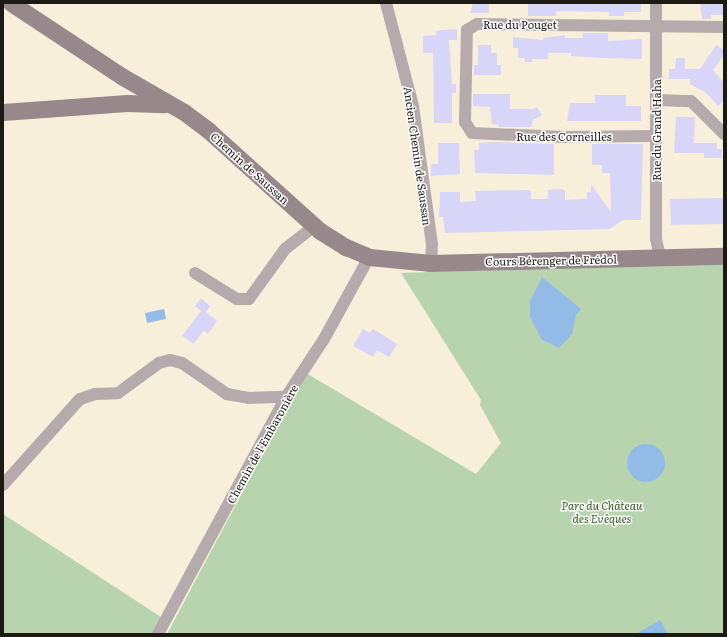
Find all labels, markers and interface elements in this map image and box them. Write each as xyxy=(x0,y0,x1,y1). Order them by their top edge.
street label: Rue du Pouget xyxy=(483,17,557,31)
street label: Rue du Grand Haha xyxy=(649,79,663,181)
street label: Ancien Chemin de Saussan xyxy=(402,86,434,226)
street label: Chemin de Saussan xyxy=(208,129,292,207)
street label: Rue des Corneilles xyxy=(516,129,612,143)
street label: Cours Bérenger de Frédol xyxy=(485,252,617,268)
street label: Chemin de l'Embaronière xyxy=(224,382,300,506)
park label: Parc du Château des Evêques xyxy=(562,499,642,525)

